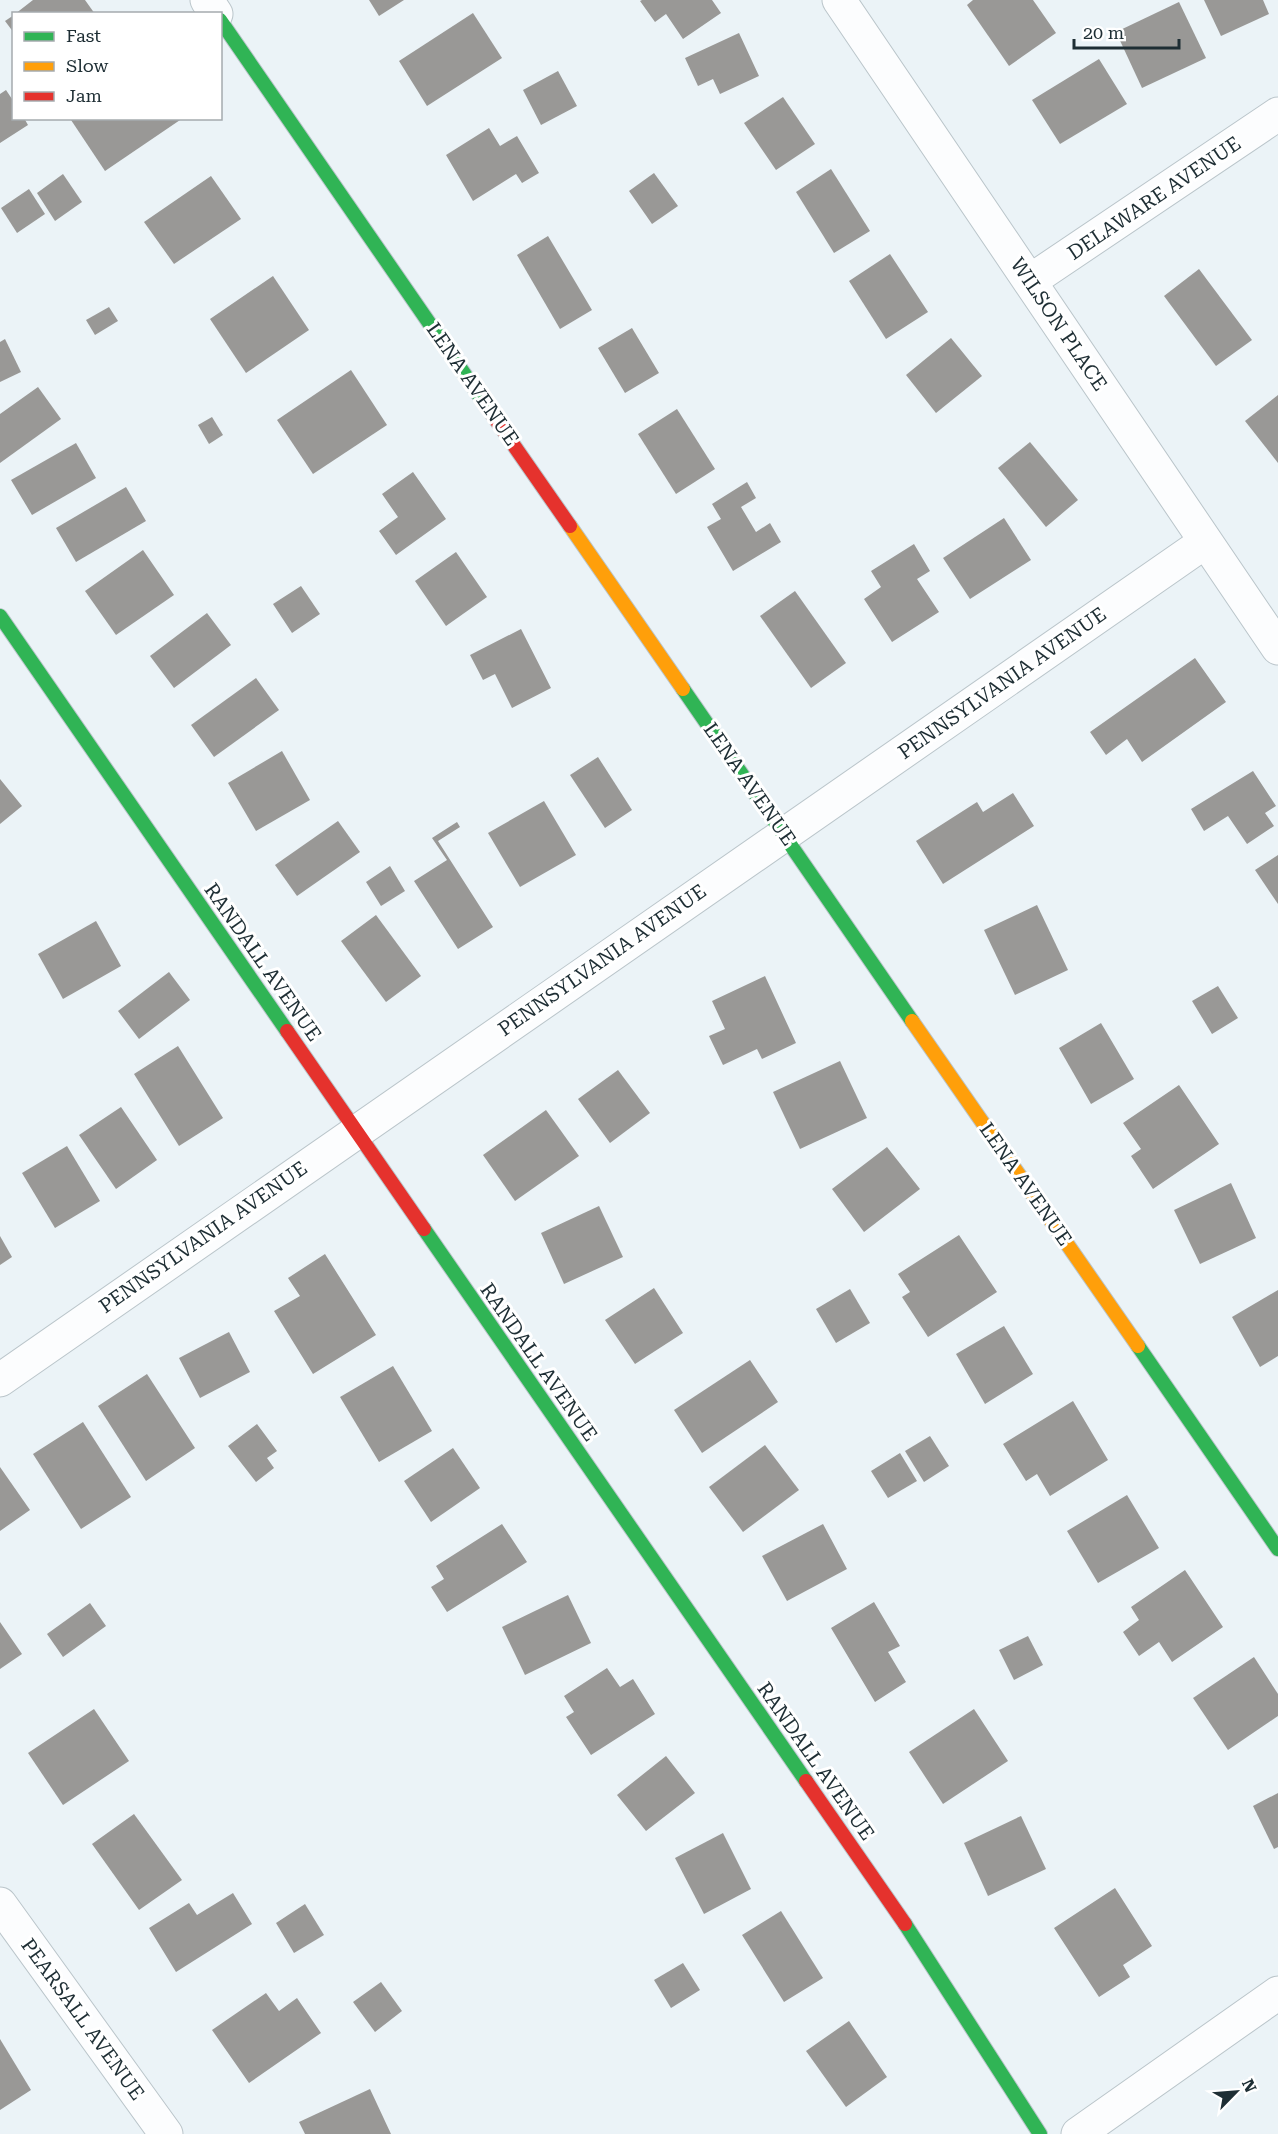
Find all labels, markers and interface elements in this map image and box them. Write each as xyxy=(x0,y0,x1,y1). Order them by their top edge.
legend xyxy=(12,12,222,120)
scale bar xyxy=(1074,12,1179,50)
text: 20 m xyxy=(1083,22,1124,43)
text: Fast xyxy=(66,25,101,46)
text: Slow xyxy=(66,55,108,76)
text: Jam xyxy=(66,85,102,106)
street label: DELAWARE AVENUE xyxy=(1063,131,1245,265)
street label: WILSON PLACE xyxy=(1006,253,1112,395)
street label: LENA AVENUE xyxy=(422,318,524,450)
street label: PENNSYLVANIA AVENUE xyxy=(893,602,1111,764)
street label: LENA AVENUE xyxy=(699,718,801,850)
street label: RANDALL AVENUE xyxy=(199,878,327,1046)
street label: PENNSYLVANIA AVENUE xyxy=(493,879,711,1041)
street label: LENA AVENUE xyxy=(975,1118,1077,1250)
street label: PENNSYLVANIA AVENUE xyxy=(94,1156,312,1318)
street label: RANDALL AVENUE xyxy=(475,1278,603,1446)
street label: RANDALL AVENUE xyxy=(752,1677,880,1845)
street label: PEARSALL AVENUE xyxy=(16,1933,150,2105)
north arrow xyxy=(1206,2062,1266,2122)
text: N xyxy=(1238,2076,1260,2095)

